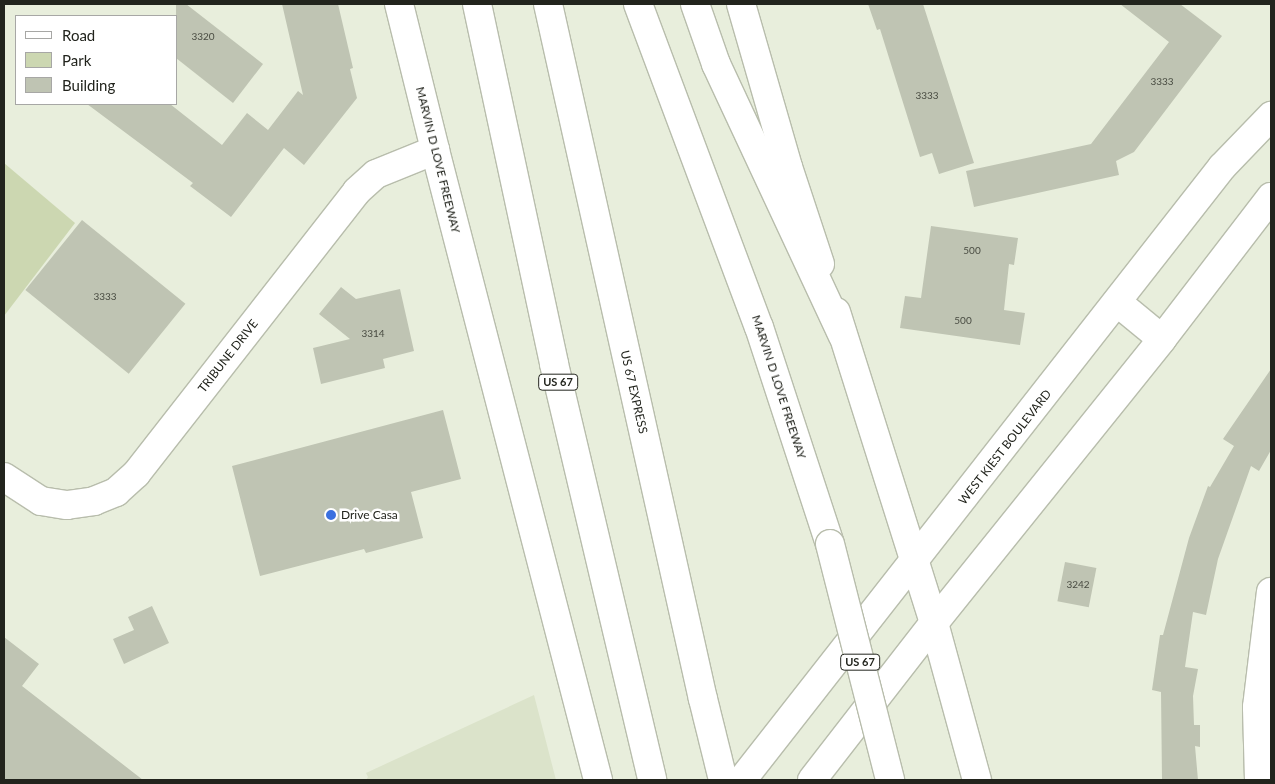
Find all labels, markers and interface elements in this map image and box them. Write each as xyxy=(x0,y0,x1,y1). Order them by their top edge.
legend xyxy=(15,15,178,105)
text: Road xyxy=(62,26,95,44)
house number: 3320 xyxy=(191,31,215,43)
text: Park xyxy=(62,51,91,69)
text: Building xyxy=(62,76,115,94)
house number: 3333 xyxy=(1150,76,1174,88)
street label: MARVIN D LOVE FREEWAY xyxy=(413,85,463,235)
house number: 3333 xyxy=(915,90,939,102)
house number: 500 xyxy=(963,245,981,257)
house number: 3333 xyxy=(93,291,117,303)
street label: MARVIN D LOVE FREEWAY xyxy=(749,313,809,461)
house number: 500 xyxy=(954,315,972,327)
street label: TRIBUNE DRIVE xyxy=(195,317,261,395)
house number: 3314 xyxy=(361,328,385,340)
street label: US 67 EXPRESS xyxy=(617,349,651,435)
road number: US 67 xyxy=(538,374,578,391)
street label: WEST KIEST BOULEVARD xyxy=(955,386,1055,508)
place label: Drive Casa xyxy=(341,508,398,522)
marker: Drive Casa xyxy=(325,509,337,521)
house number: 3242 xyxy=(1066,579,1090,591)
road number: US 67 xyxy=(840,654,880,670)

